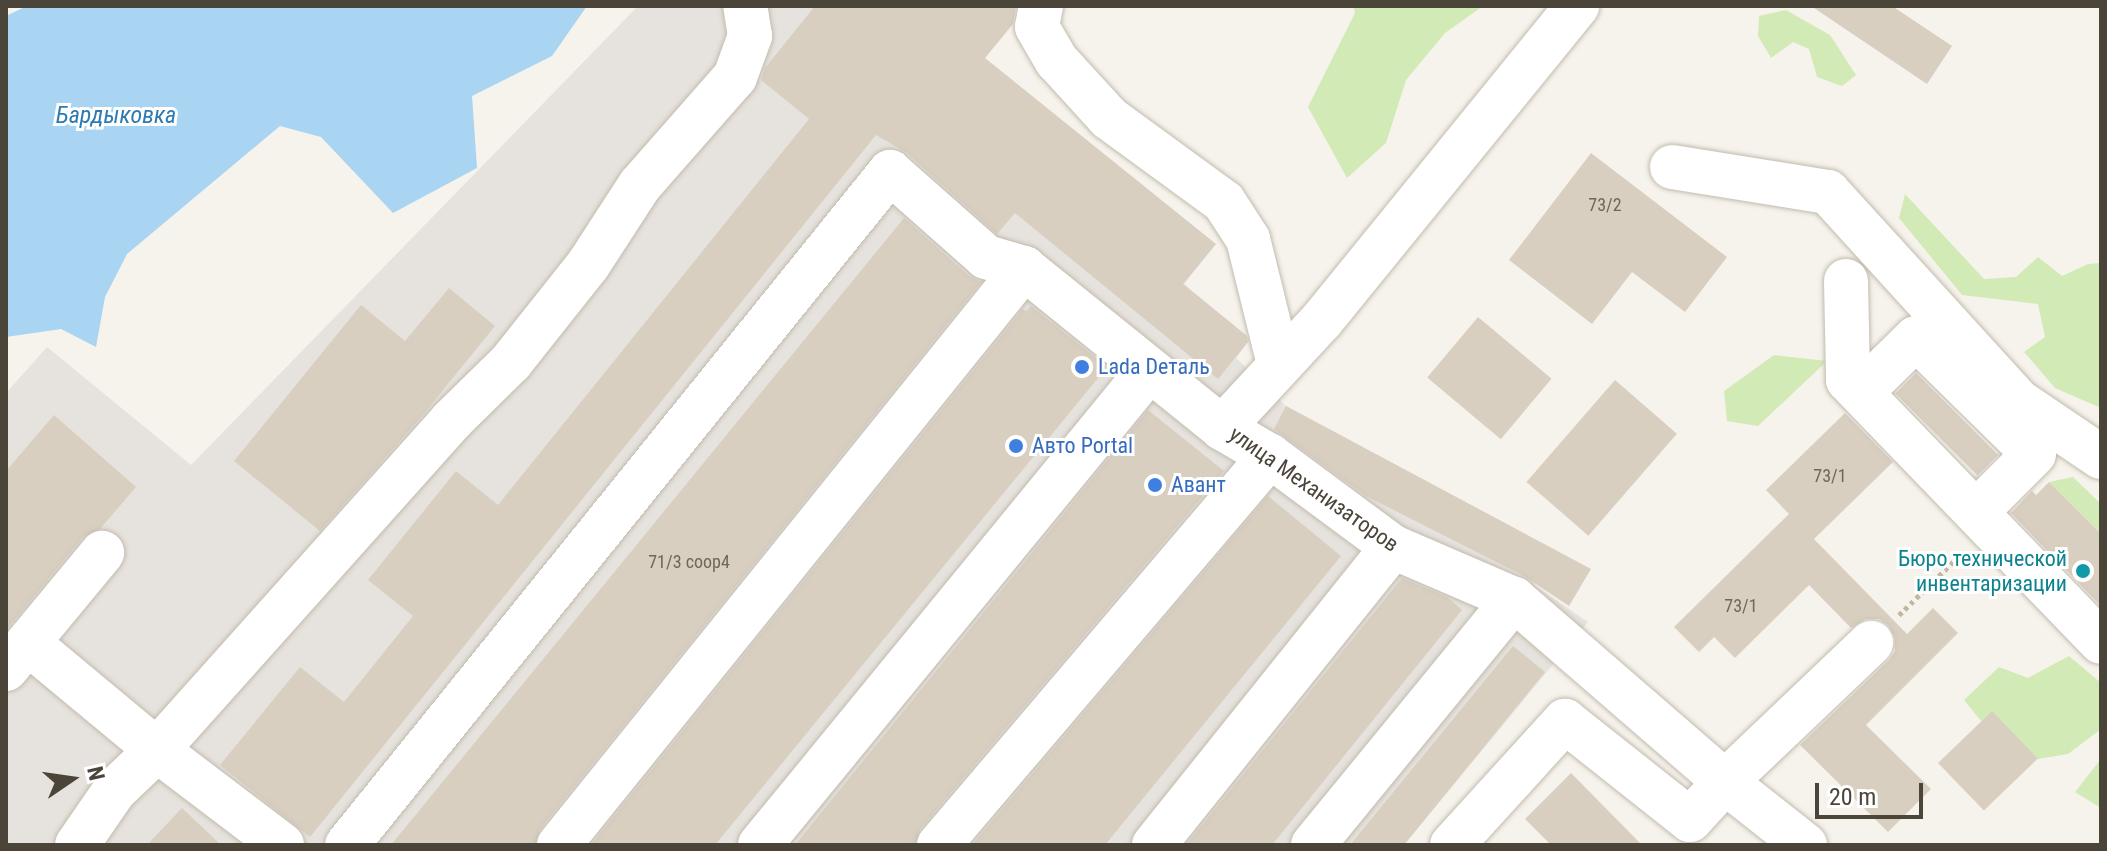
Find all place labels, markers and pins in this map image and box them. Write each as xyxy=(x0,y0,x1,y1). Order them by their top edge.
place label: Lada Dеталь xyxy=(1098,354,1210,380)
marker: Lada Dеталь xyxy=(1073,358,1091,376)
place label: Авто Portal xyxy=(1032,433,1133,459)
marker: Авто Portal xyxy=(1007,437,1025,455)
place label: Авант xyxy=(1171,472,1226,498)
marker: Авант xyxy=(1146,476,1164,494)
place label: Бюро технической инвентаризации xyxy=(1898,545,2067,596)
marker: Бюро технической инвентаризации xyxy=(2074,562,2092,580)

